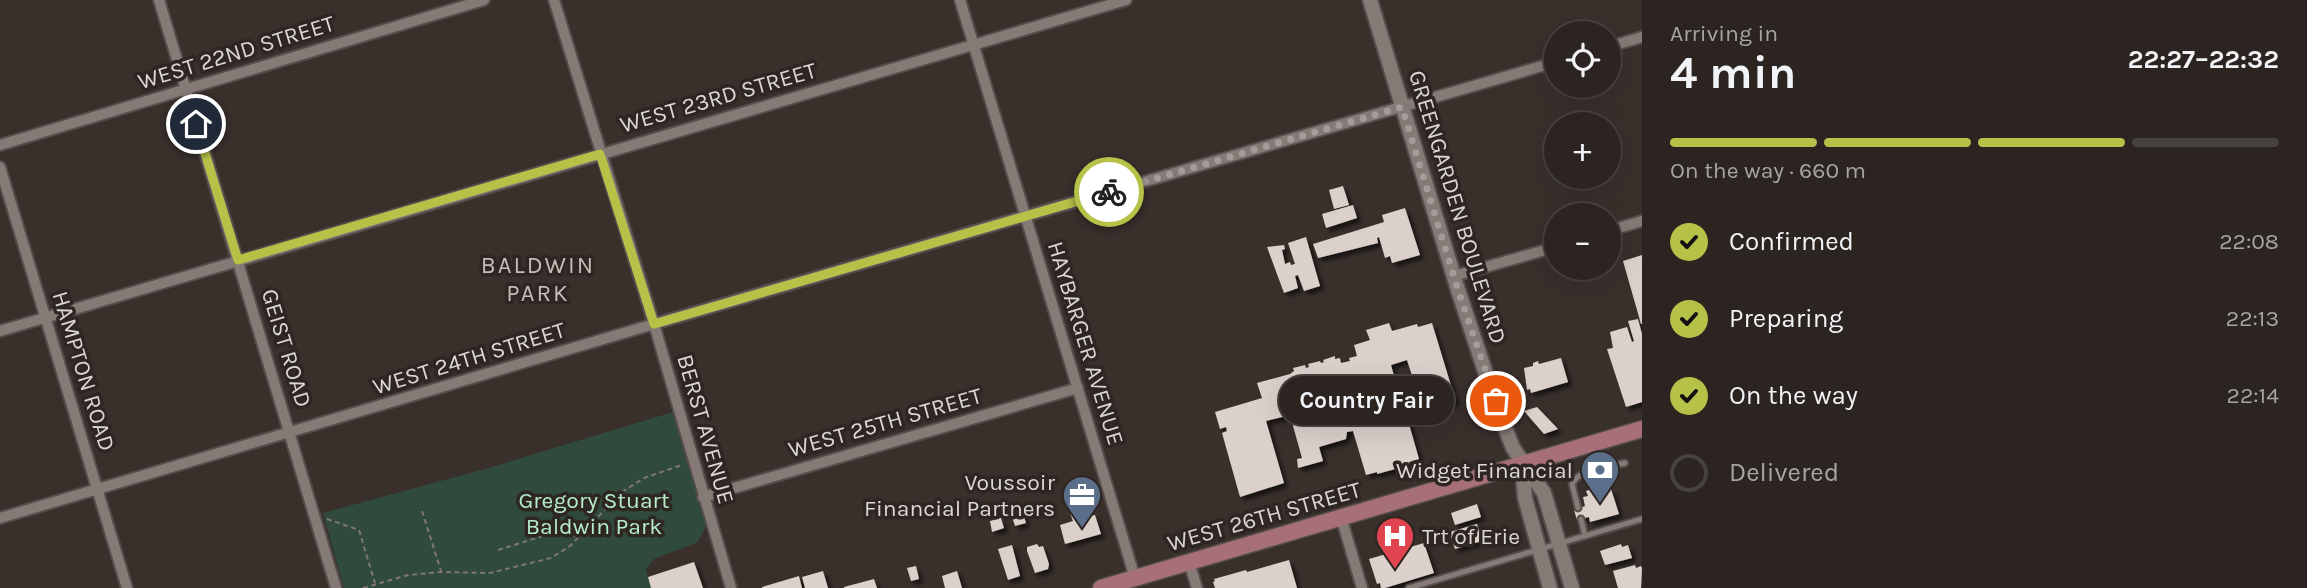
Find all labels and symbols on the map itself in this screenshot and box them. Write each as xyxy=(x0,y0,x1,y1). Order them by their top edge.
street label: WEST 22ND STREET xyxy=(135,10,338,95)
street label: WEST 23RD STREET xyxy=(617,56,820,138)
street label: GREENGARDEN BOULEVARD xyxy=(1403,67,1512,347)
pin xyxy=(166,94,226,154)
courier xyxy=(1074,157,1144,227)
street label: HAYBARGER AVENUE xyxy=(1042,238,1129,448)
district label: BALDWIN PARK xyxy=(481,251,595,307)
street label: GEIST ROAD xyxy=(256,286,317,411)
street label: HAMPTON ROAD xyxy=(46,288,121,454)
street label: WEST 24TH STREET xyxy=(370,316,569,401)
street label: BERST AVENUE xyxy=(671,351,740,507)
pin xyxy=(1466,371,1526,431)
callout: Country Fair xyxy=(1279,376,1454,426)
street label: WEST 25TH STREET xyxy=(785,382,985,463)
bank icon: Widget Financial xyxy=(1579,449,1621,504)
place label: Widget Financial xyxy=(1396,457,1573,484)
place label: Voussoir Financial Partners xyxy=(864,469,1056,522)
office icon: Voussoir Financial Partners xyxy=(1061,474,1103,529)
street label: WEST 26TH STREET xyxy=(1164,476,1364,557)
park label: Gregory Stuart Baldwin Park xyxy=(518,487,670,540)
hospital icon: Trt of Erie xyxy=(1374,515,1416,570)
place label: Trt of Erie xyxy=(1422,523,1520,550)

